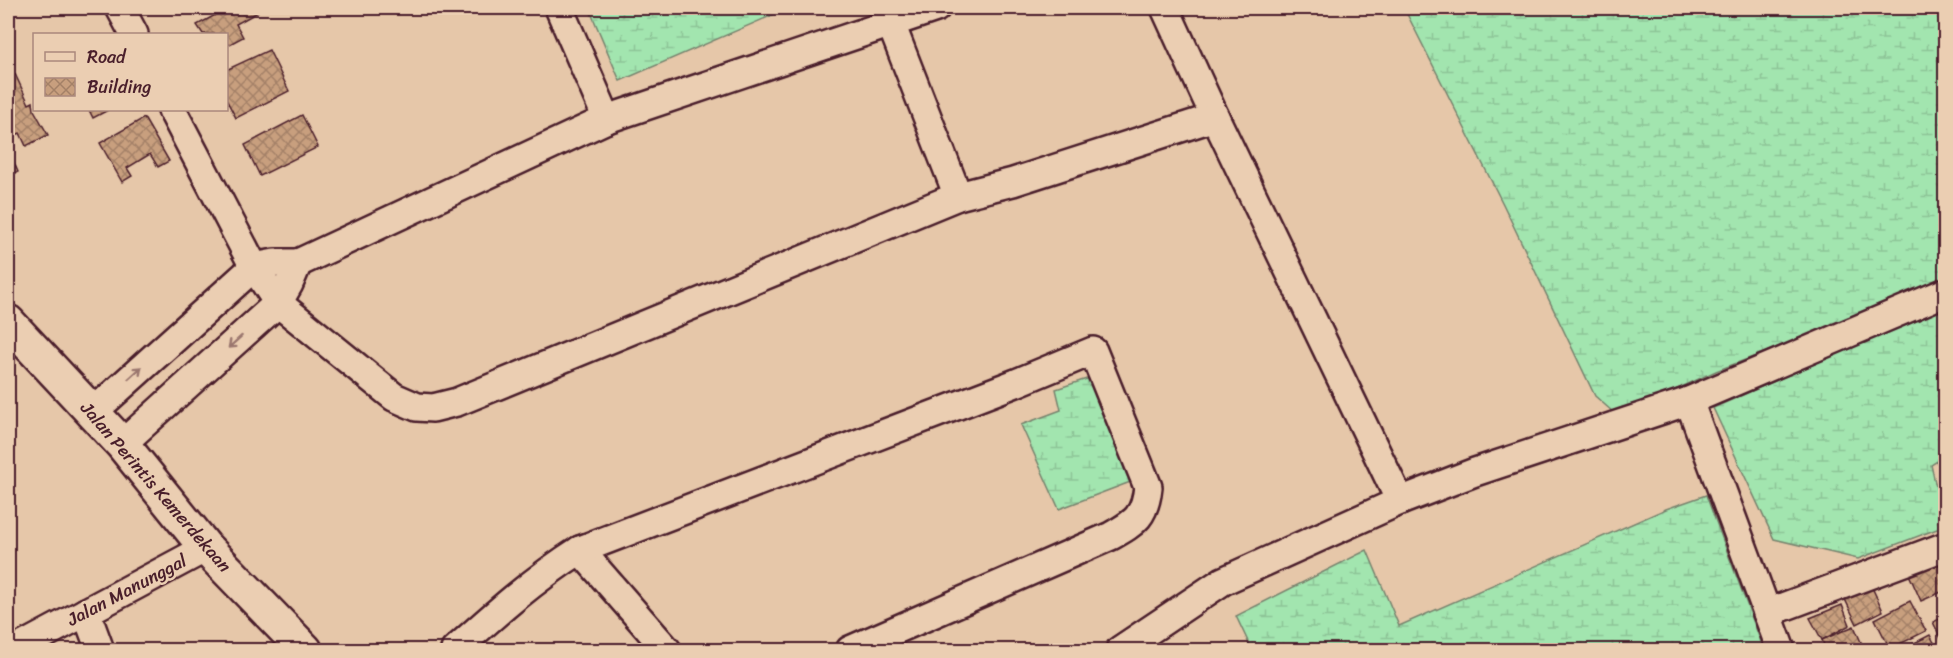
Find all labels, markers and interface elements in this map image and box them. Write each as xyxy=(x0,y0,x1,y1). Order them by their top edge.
legend xyxy=(33,33,228,111)
text: Road xyxy=(87,41,127,73)
text: Building xyxy=(87,71,151,103)
one-way arrow xyxy=(227,335,242,349)
one-way arrow xyxy=(128,366,143,381)
street label: Jalan Perintis Kemerdekaan xyxy=(72,393,240,580)
street label: Jalan Manunggal xyxy=(60,544,194,636)

